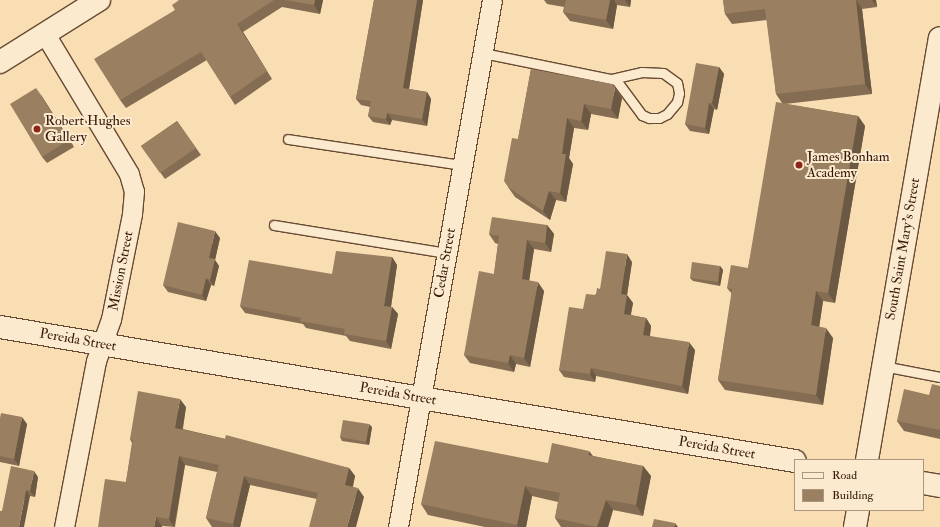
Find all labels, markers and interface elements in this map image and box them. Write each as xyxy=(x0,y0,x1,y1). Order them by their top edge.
place label: Robert Hughes Gallery xyxy=(45,113,131,146)
marker: Robert Hughes Gallery xyxy=(32,124,42,134)
place label: James Bonham Academy xyxy=(807,149,890,182)
marker: James Bonham Academy xyxy=(794,160,804,170)
street label: South Saint Mary's Street xyxy=(882,177,924,321)
street label: Cedar Street xyxy=(431,227,459,299)
street label: Mission Street xyxy=(105,230,137,312)
street label: Pereida Street xyxy=(38,325,118,355)
street label: Pereida Street xyxy=(358,379,438,409)
street label: Pereida Street xyxy=(677,433,757,463)
legend xyxy=(794,459,924,511)
text: Road xyxy=(832,468,857,483)
text: Building xyxy=(832,488,873,503)

